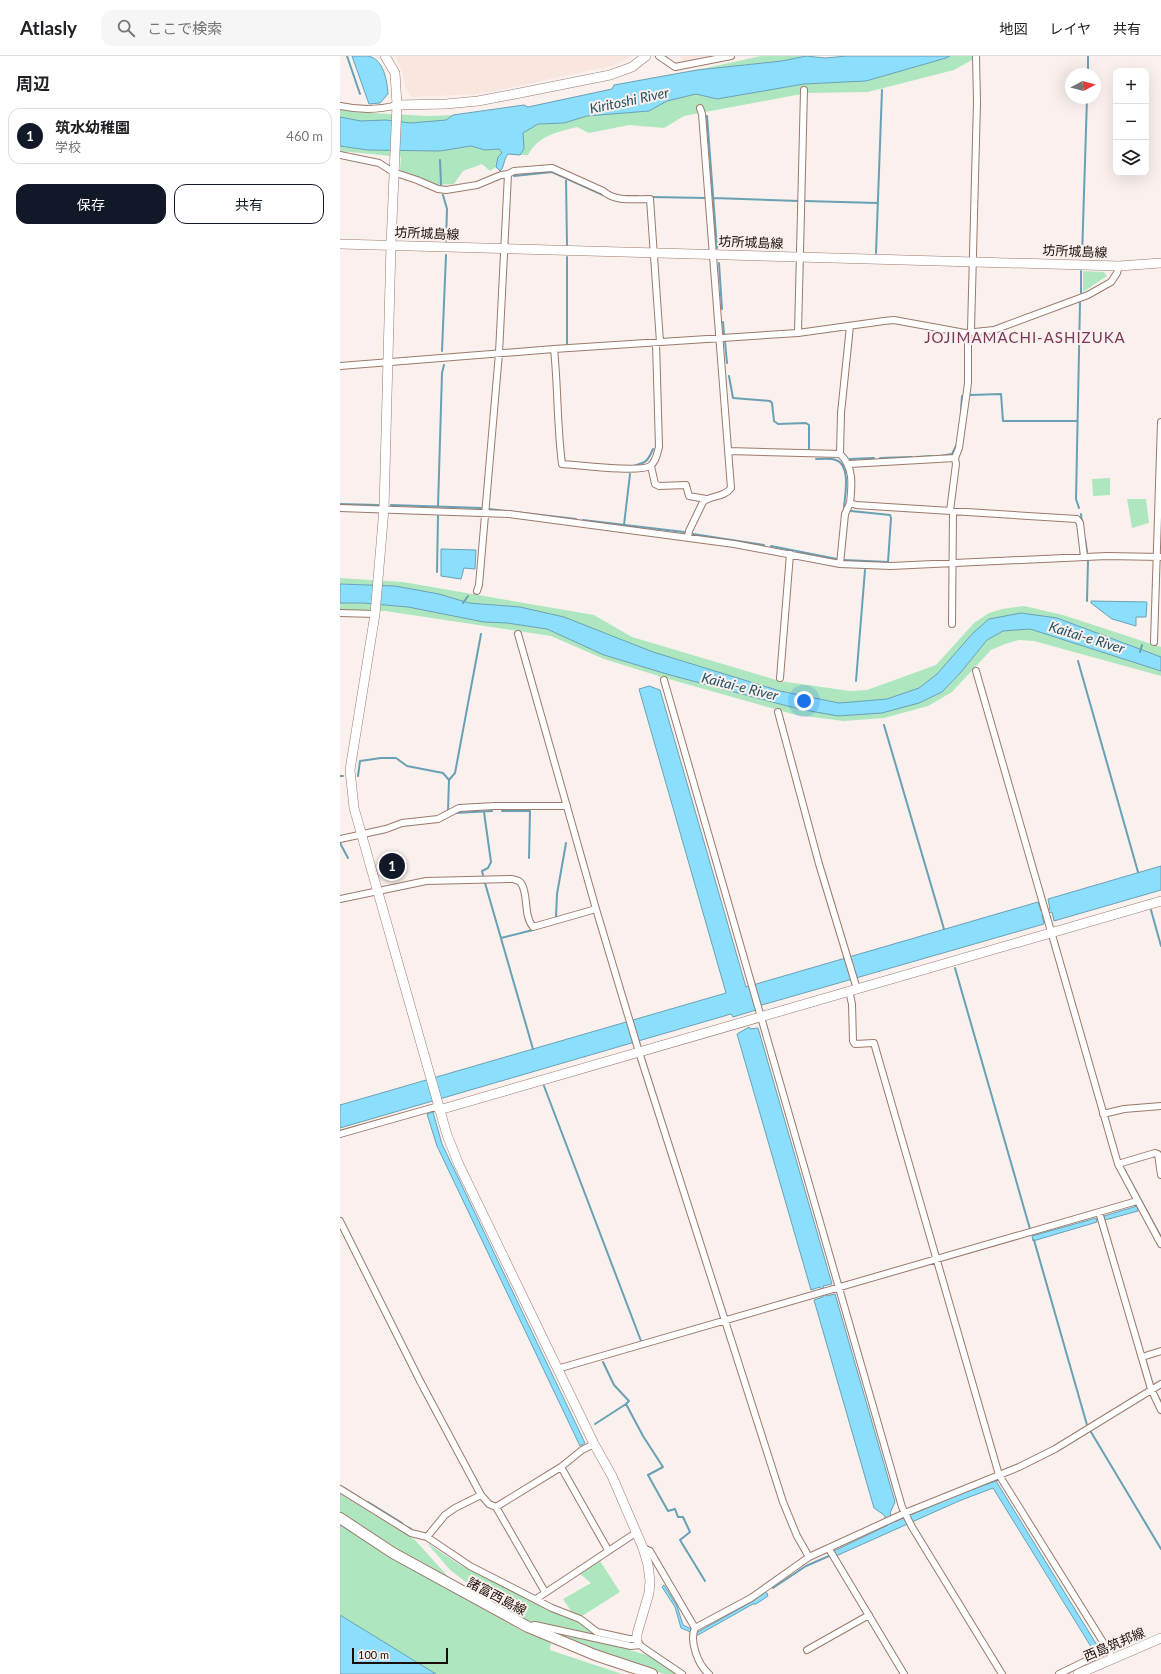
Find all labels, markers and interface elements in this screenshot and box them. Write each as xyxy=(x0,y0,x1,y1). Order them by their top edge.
search box xyxy=(101,10,381,46)
text: Atlasly xyxy=(20,16,77,39)
icon: search xyxy=(115,17,137,39)
text: ここで検索 xyxy=(147,19,222,37)
text: 地図 xyxy=(999,20,1027,37)
text: レイヤ xyxy=(1049,20,1091,37)
text: 共有 xyxy=(1113,20,1141,37)
north arrow xyxy=(1065,68,1101,104)
map controls xyxy=(1113,68,1149,176)
button: + xyxy=(1113,68,1149,104)
text: 周辺 xyxy=(16,73,50,94)
water label: Kiritoshi River xyxy=(588,83,670,117)
button: − xyxy=(1113,104,1149,140)
text: 筑水幼稚園 xyxy=(55,118,130,136)
text: 1 xyxy=(26,128,34,144)
text: 460 m xyxy=(286,128,323,144)
text: 学校 xyxy=(55,139,81,155)
button: layers xyxy=(1113,140,1149,176)
button: 保存 xyxy=(16,184,166,224)
button: 共有 xyxy=(174,184,324,224)
street label: 坊所城島線 xyxy=(394,224,460,242)
street label: 坊所城島線 xyxy=(718,233,784,251)
street label: 坊所城島線 xyxy=(1042,242,1108,260)
district label: JOJIMAMACHI-ASHIZUKA xyxy=(924,328,1126,346)
water label: Kaitai-e River xyxy=(1047,617,1127,657)
water label: Kaitai-e River xyxy=(700,668,780,704)
your location xyxy=(794,691,814,711)
pin: 1 xyxy=(379,851,405,881)
street label: 諸富西島線 xyxy=(465,1574,529,1618)
street label: 西島筑邦線 xyxy=(1081,1624,1147,1664)
scale bar xyxy=(352,1646,448,1665)
text: 100 m xyxy=(358,1648,389,1661)

